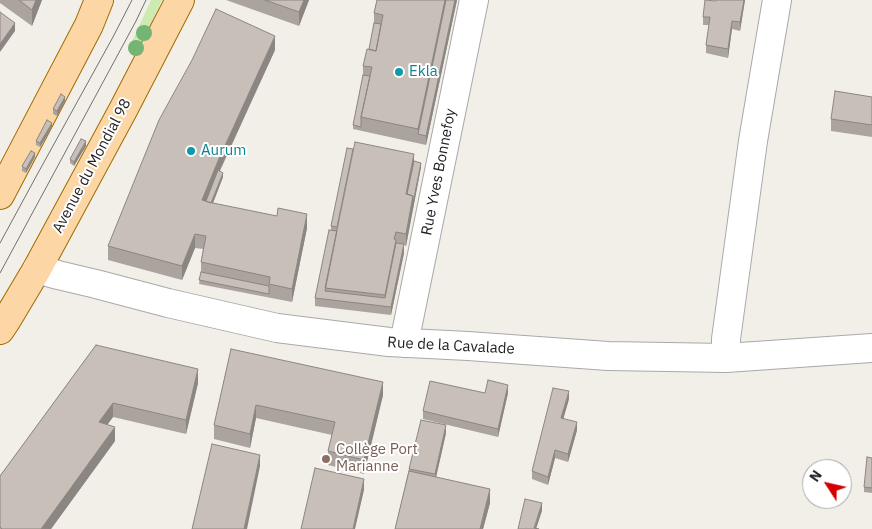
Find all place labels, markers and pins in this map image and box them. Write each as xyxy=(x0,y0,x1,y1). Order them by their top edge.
place label: Ekla xyxy=(409,63,438,81)
marker: Ekla xyxy=(393,66,405,78)
place label: Aurum xyxy=(201,142,246,160)
marker: Aurum xyxy=(185,145,197,157)
place label: Collège Port Marianne xyxy=(336,441,418,476)
marker: Collège Port Marianne xyxy=(320,453,332,465)

